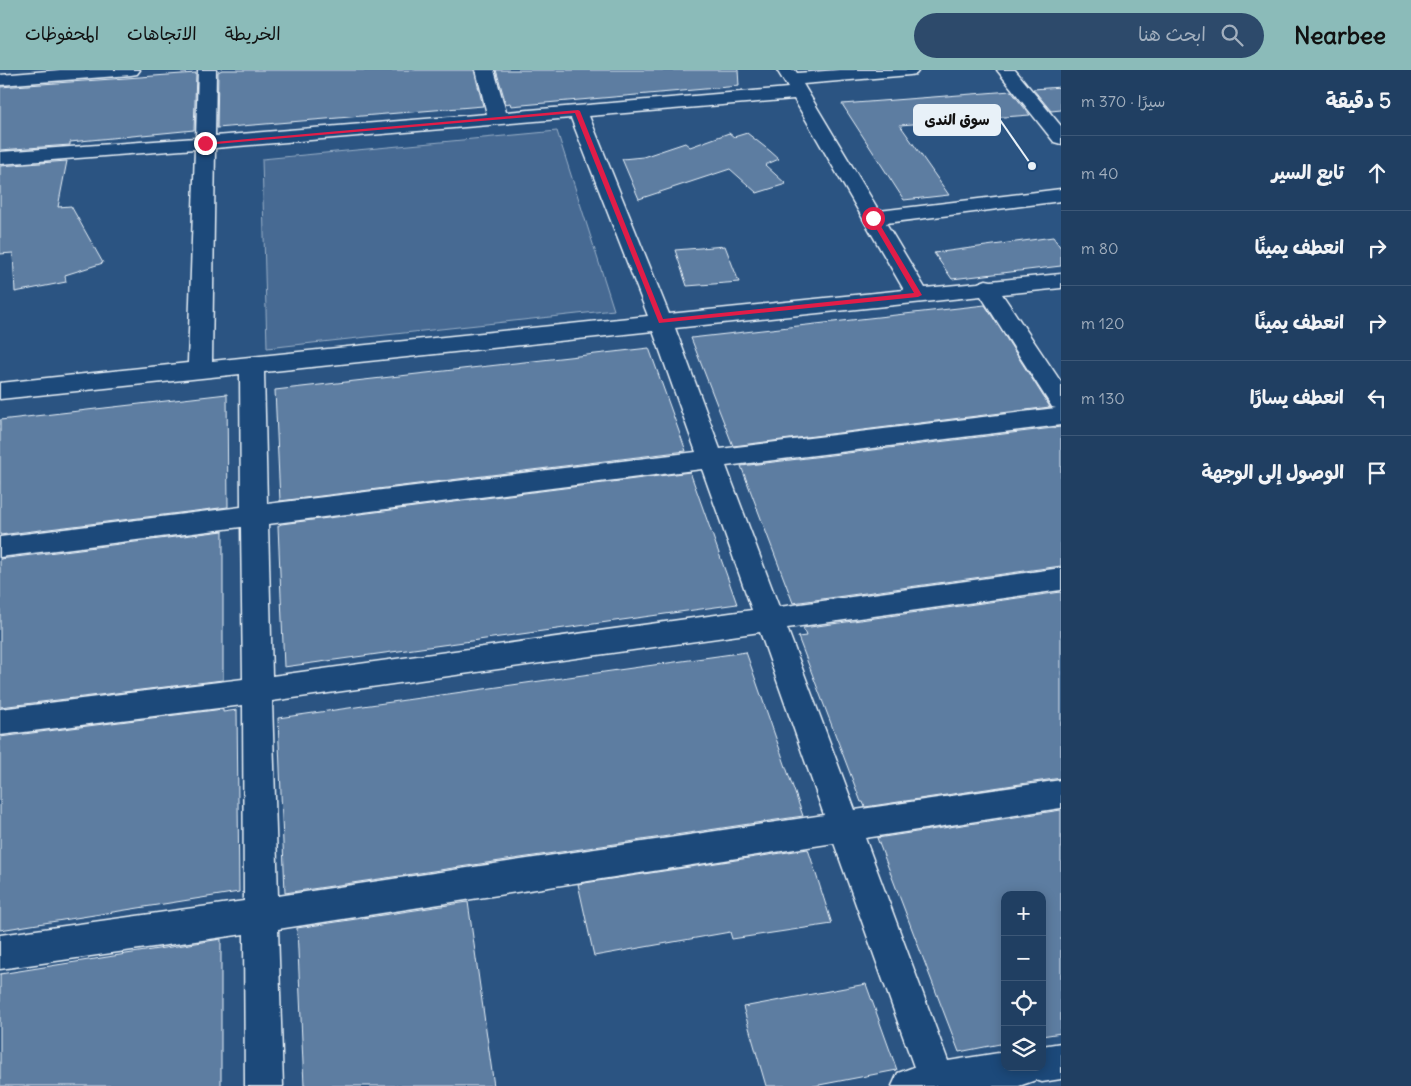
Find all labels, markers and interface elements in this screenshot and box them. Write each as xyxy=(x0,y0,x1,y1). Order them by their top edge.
search box xyxy=(914,13,1264,58)
text: Nearbee xyxy=(1294,20,1386,50)
icon: search xyxy=(1218,21,1246,49)
text: المحفوظات xyxy=(25,22,99,45)
text: الاتجاهات xyxy=(127,22,197,45)
text: الخريطة xyxy=(225,22,281,45)
text: ابحث هنا xyxy=(1138,22,1206,46)
text: 5 دقيقة xyxy=(1325,87,1391,114)
text: سيرًا · 370 m xyxy=(1081,91,1165,111)
callout: سوق الندى xyxy=(914,105,1000,135)
text: سوق الندى xyxy=(924,110,990,130)
route end xyxy=(194,132,217,155)
icon: ahead xyxy=(1363,159,1391,187)
text: تابع السير xyxy=(1272,160,1344,184)
text: 40 m xyxy=(1081,163,1119,183)
route start xyxy=(862,207,885,230)
icon: right xyxy=(1363,234,1391,262)
text: انعطف يمينًا xyxy=(1255,235,1344,259)
text: 80 m xyxy=(1081,238,1119,258)
icon: right xyxy=(1363,309,1391,337)
text: انعطف يمينًا xyxy=(1255,310,1344,334)
text: 120 m xyxy=(1081,313,1125,333)
icon: left xyxy=(1363,384,1391,412)
text: انعطف يسارًا xyxy=(1250,385,1344,409)
text: 130 m xyxy=(1081,388,1125,408)
icon: arrive xyxy=(1363,459,1391,487)
text: الوصول إلى الوجهة xyxy=(1201,460,1344,484)
map controls xyxy=(1001,891,1046,1071)
button: + xyxy=(1001,891,1046,936)
button: − xyxy=(1001,936,1046,981)
button: locate xyxy=(1001,981,1046,1026)
button: layers xyxy=(1001,1026,1046,1071)

